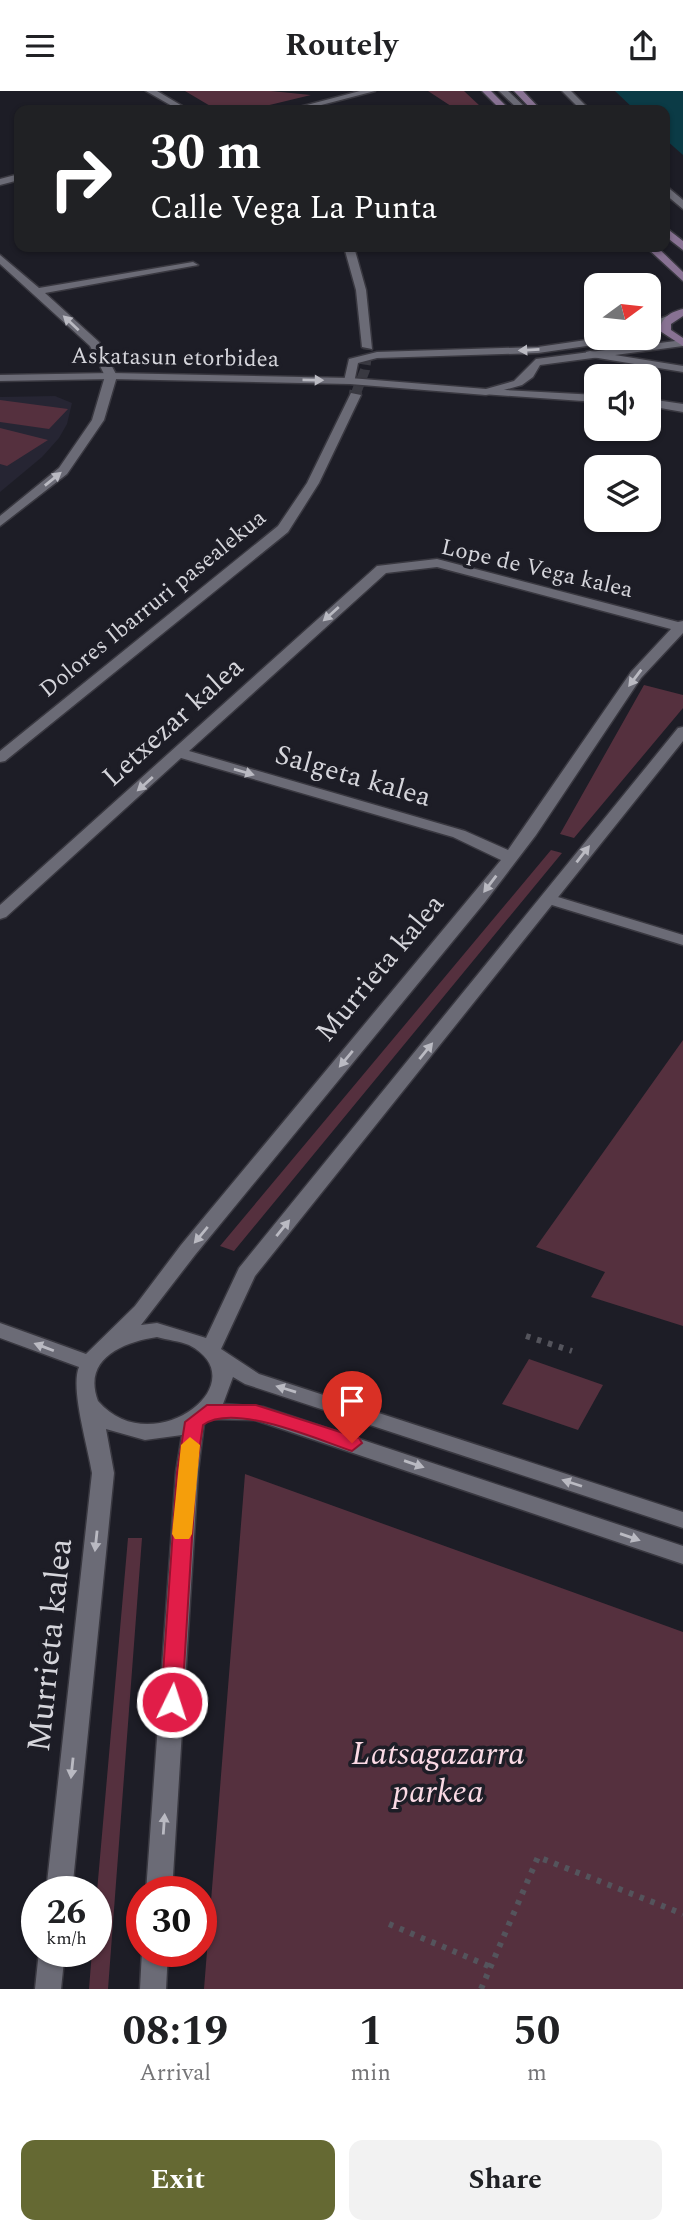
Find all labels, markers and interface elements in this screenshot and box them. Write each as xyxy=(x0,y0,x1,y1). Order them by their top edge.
text: Routely xyxy=(285,21,398,70)
icon: menu xyxy=(21,27,59,65)
icon: share xyxy=(624,27,662,65)
text: 30 m xyxy=(150,116,261,191)
icon: right xyxy=(35,133,126,224)
text: Calle Vega La Punta xyxy=(150,184,437,233)
north arrow xyxy=(584,273,662,350)
map controls xyxy=(584,273,661,532)
one-way arrow xyxy=(63,315,80,331)
street label: Askatasun etorbidea xyxy=(71,339,279,377)
one-way arrow xyxy=(518,345,540,356)
button: sound xyxy=(584,364,661,441)
one-way arrow xyxy=(302,375,324,386)
button: layers xyxy=(584,455,661,532)
one-way arrow xyxy=(44,472,62,487)
street label: Dolores Ibarruri pasealekua xyxy=(32,501,274,707)
street label: Lope de Vega kalea xyxy=(438,530,636,608)
one-way arrow xyxy=(322,606,340,622)
street label: Letxezar kalea xyxy=(92,646,254,798)
one-way arrow xyxy=(628,668,642,687)
street label: Salgeta kalea xyxy=(270,733,436,819)
one-way arrow xyxy=(234,768,255,778)
one-way arrow xyxy=(136,776,154,792)
one-way arrow xyxy=(576,846,591,864)
one-way arrow xyxy=(483,874,497,893)
street label: Murrieta kalea xyxy=(305,884,455,1052)
one-way arrow xyxy=(418,1042,432,1060)
one-way arrow xyxy=(338,1050,353,1068)
one-way arrow xyxy=(275,1219,290,1237)
one-way arrow xyxy=(194,1226,209,1243)
one-way arrow xyxy=(34,1341,55,1352)
pin xyxy=(322,1371,382,1443)
icon: arrive xyxy=(333,1382,371,1420)
one-way arrow xyxy=(275,1384,296,1394)
one-way arrow xyxy=(404,1459,425,1470)
one-way arrow xyxy=(561,1477,582,1488)
one-way arrow xyxy=(90,1530,101,1552)
one-way arrow xyxy=(620,1532,641,1543)
street label: Murrieta kalea xyxy=(14,1536,86,1754)
position arrow xyxy=(135,1665,209,1739)
park label: Latsagazarra parkea xyxy=(351,1729,525,1817)
one-way arrow xyxy=(66,1757,77,1779)
one-way arrow xyxy=(158,1812,169,1834)
speed limit sign: 30 xyxy=(126,1876,217,1967)
text: 26 xyxy=(47,1886,86,1939)
text: km/h xyxy=(46,1925,87,1952)
text: 08:19 xyxy=(123,2000,228,2063)
text: 1 xyxy=(359,2000,382,2063)
text: 50 xyxy=(513,2000,560,2063)
text: Arrival xyxy=(139,2056,211,2091)
text: min xyxy=(351,2056,391,2091)
text: m xyxy=(527,2056,547,2091)
button: Exit xyxy=(21,2140,335,2220)
button: Share xyxy=(349,2140,662,2220)

